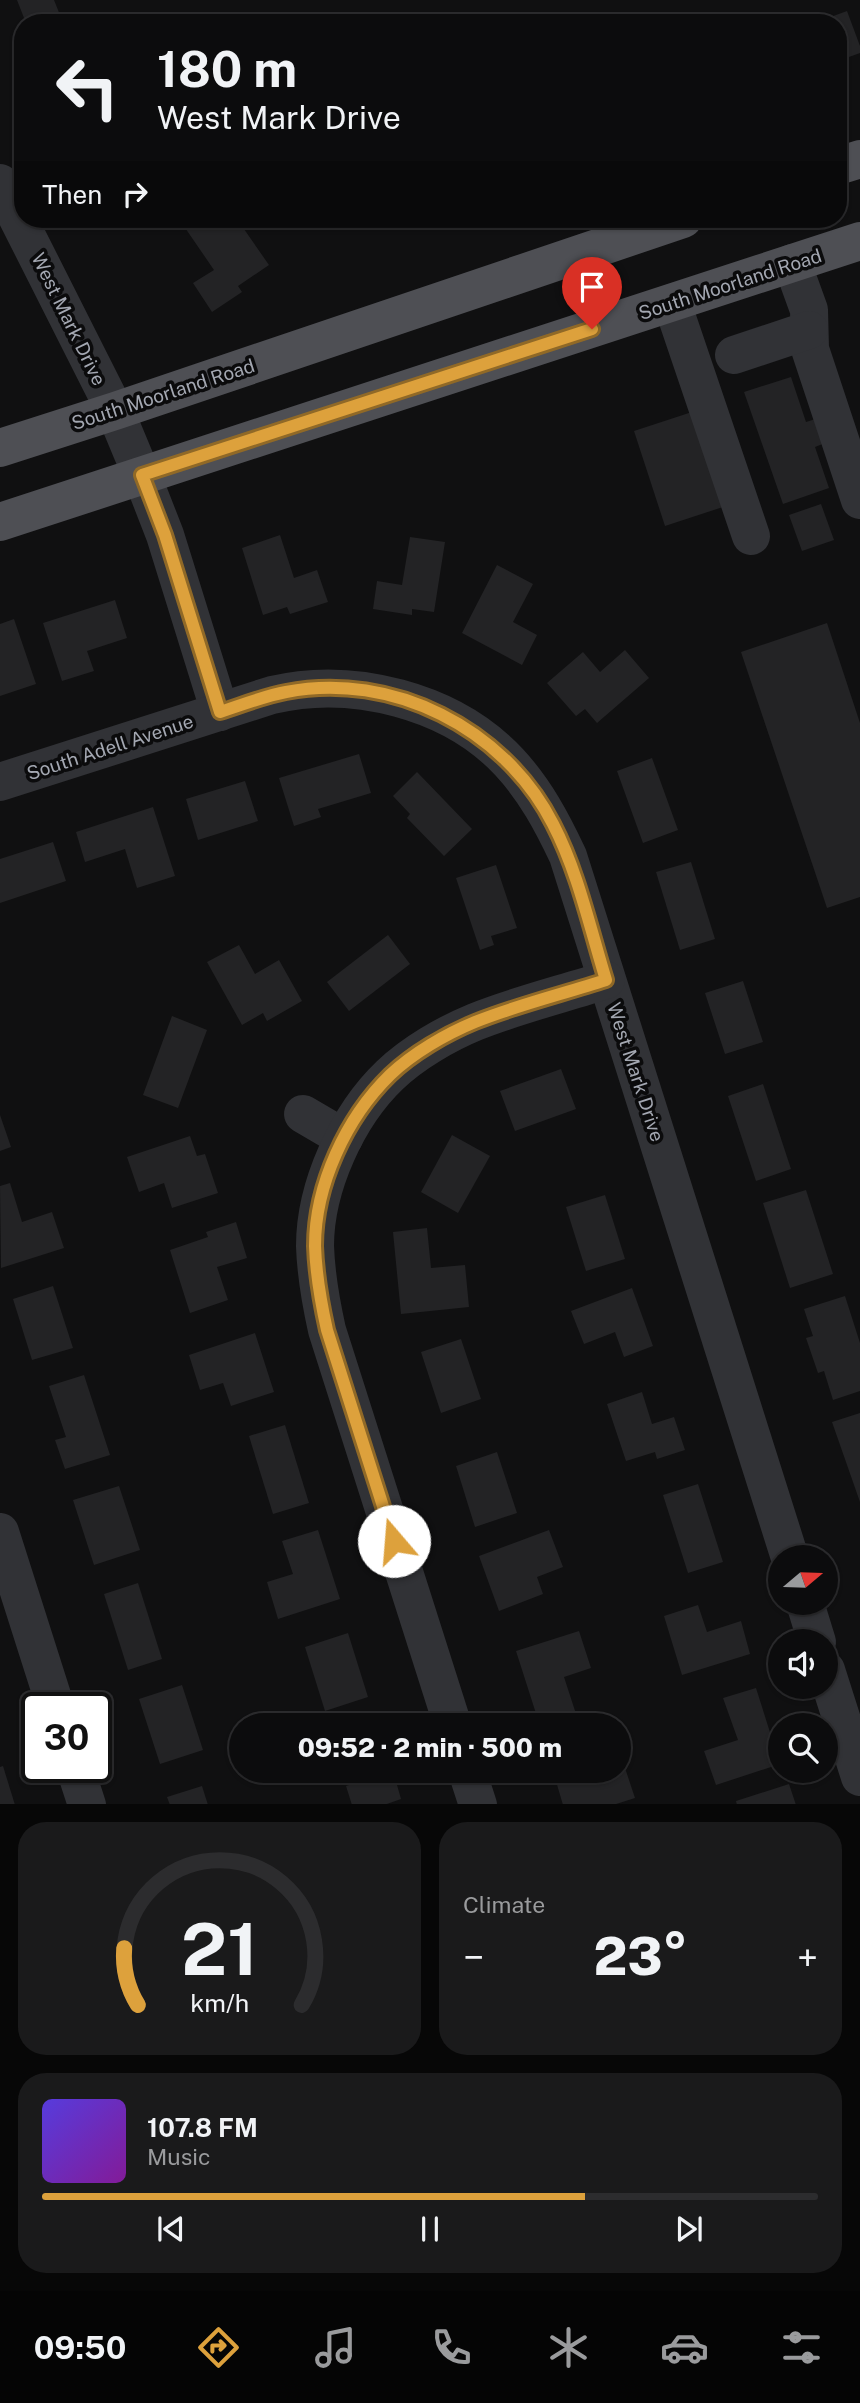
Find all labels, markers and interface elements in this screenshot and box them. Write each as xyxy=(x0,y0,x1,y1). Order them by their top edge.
text: 180 m xyxy=(157,40,297,98)
icon: left xyxy=(42,42,133,133)
text: West Mark Drive xyxy=(157,99,401,136)
icon: right xyxy=(116,175,154,213)
text: Then xyxy=(42,179,102,210)
street label: South Moorland Road xyxy=(636,244,824,324)
street label: West Mark Drive xyxy=(27,249,111,389)
pin xyxy=(562,257,622,329)
icon: arrive xyxy=(573,268,611,306)
street label: South Moorland Road xyxy=(69,354,257,434)
street label: South Adell Avenue xyxy=(24,710,196,784)
street label: West Mark Drive xyxy=(603,1000,669,1144)
position arrow xyxy=(357,1504,431,1578)
north arrow xyxy=(768,1545,838,1615)
map controls xyxy=(768,1545,838,1783)
button: sound xyxy=(768,1629,838,1699)
speed limit sign: 30 xyxy=(21,1692,112,1783)
button: search xyxy=(768,1713,838,1783)
text: 09:52 · 2 min · 500 m xyxy=(298,1732,562,1763)
text: Climate xyxy=(463,1891,545,1918)
text: 21 xyxy=(181,1906,258,1991)
text: 23° xyxy=(593,1926,688,1987)
text: − xyxy=(463,1935,484,1980)
text: + xyxy=(797,1935,818,1980)
text: km/h xyxy=(190,1987,249,2017)
text: 107.8 FM xyxy=(147,2112,258,2143)
text: Music xyxy=(147,2143,211,2170)
icon: previous xyxy=(152,2210,190,2248)
icon: pause xyxy=(411,2210,449,2248)
icon: next xyxy=(670,2210,708,2248)
icon: directions xyxy=(194,2323,243,2372)
icon: music xyxy=(311,2323,360,2372)
icon: phone xyxy=(427,2323,476,2372)
icon: climate xyxy=(544,2323,593,2372)
icon: car xyxy=(660,2323,709,2372)
icon: filters xyxy=(777,2323,826,2372)
text: 09:50 xyxy=(34,2329,126,2366)

